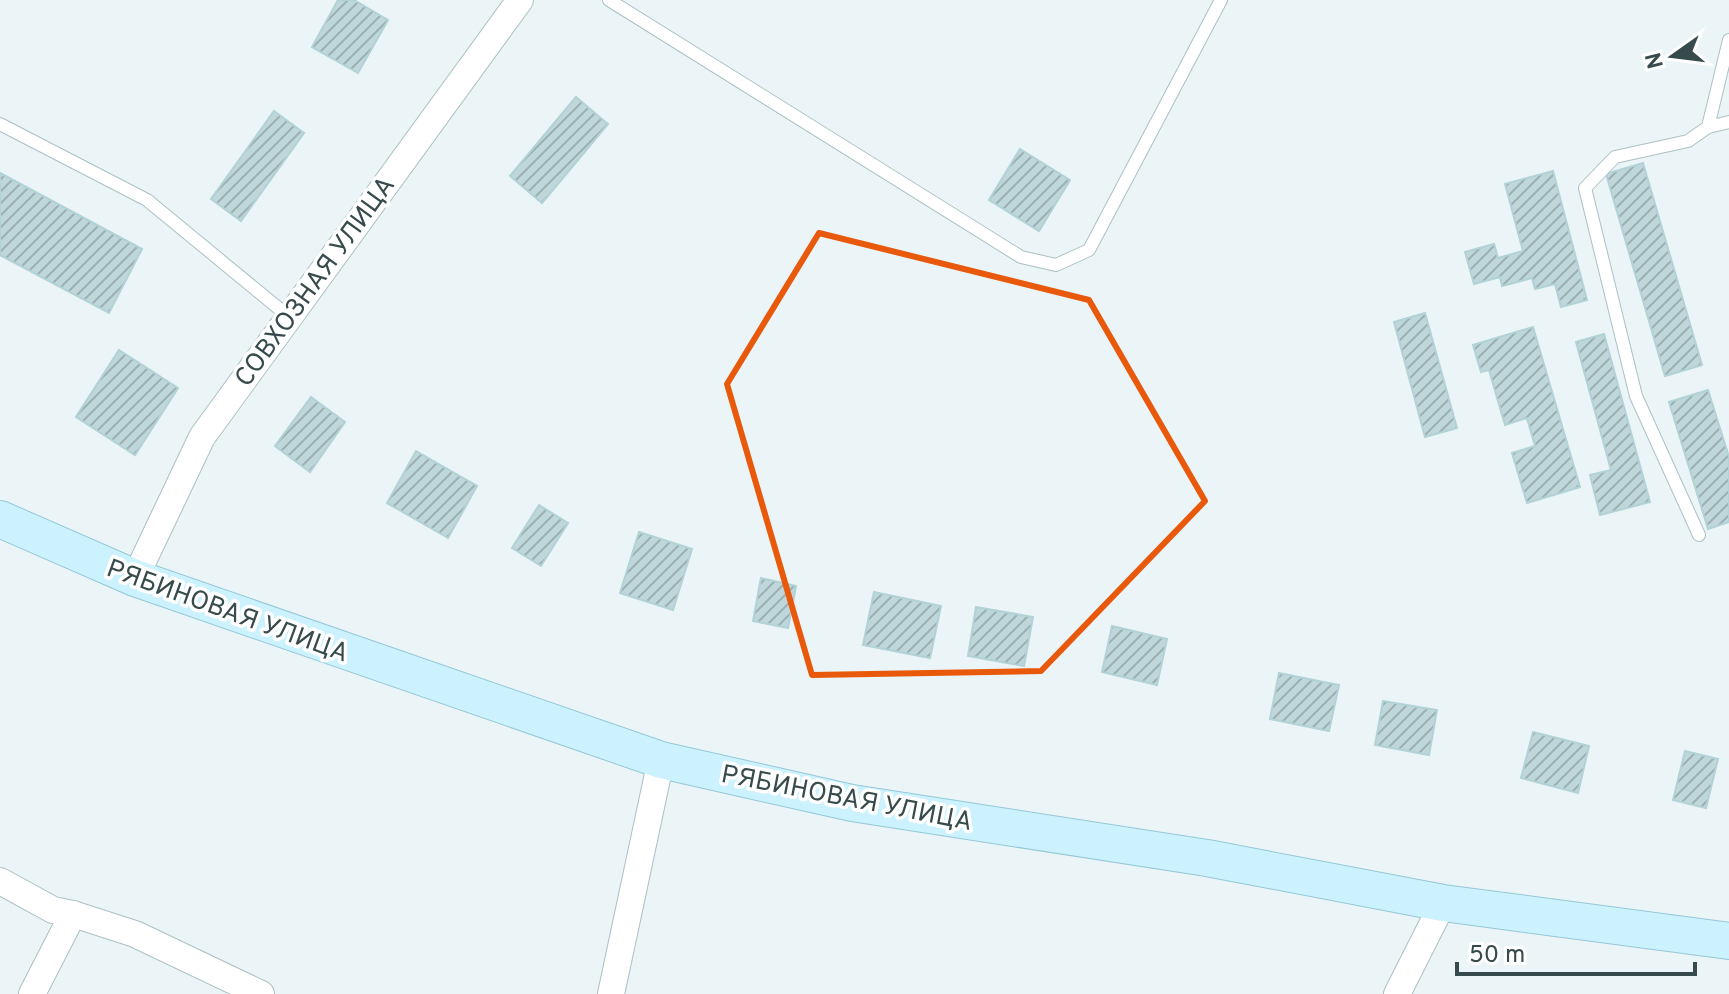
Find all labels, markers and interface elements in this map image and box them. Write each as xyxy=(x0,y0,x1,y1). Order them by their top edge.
north arrow xyxy=(1633,16,1713,96)
text: N xyxy=(1641,49,1671,71)
street label: СОВХОЗНАЯ УЛИЦА xyxy=(229,171,403,394)
street label: РЯБИНОВАЯ УЛИЦА xyxy=(101,553,353,672)
street label: РЯБИНОВАЯ УЛИЦА xyxy=(718,759,975,840)
scale bar xyxy=(1457,926,1695,976)
text: 50 m xyxy=(1469,941,1525,971)

